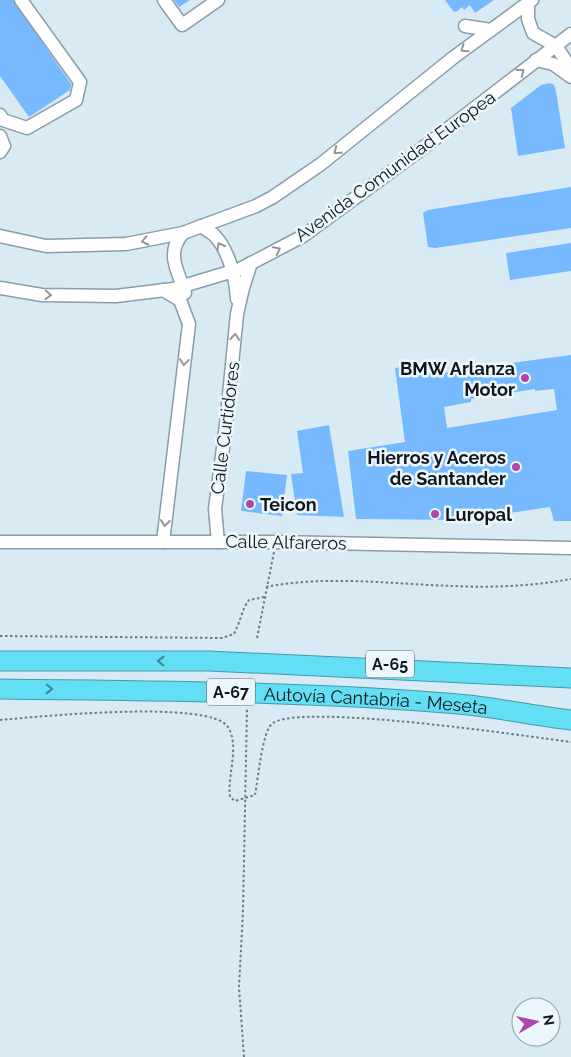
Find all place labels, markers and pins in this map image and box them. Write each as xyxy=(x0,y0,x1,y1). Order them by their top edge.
place label: BMW Arlanza Motor xyxy=(400,358,515,400)
marker: BMW Arlanza Motor xyxy=(519,372,531,384)
place label: Hierros y Aceros de Santander xyxy=(367,447,506,489)
marker: Hierros y Aceros de Santander xyxy=(510,461,522,473)
place label: Teicon xyxy=(260,494,317,515)
marker: Teicon xyxy=(244,498,256,510)
place label: Luropal xyxy=(445,504,512,525)
marker: Luropal xyxy=(429,508,441,520)

